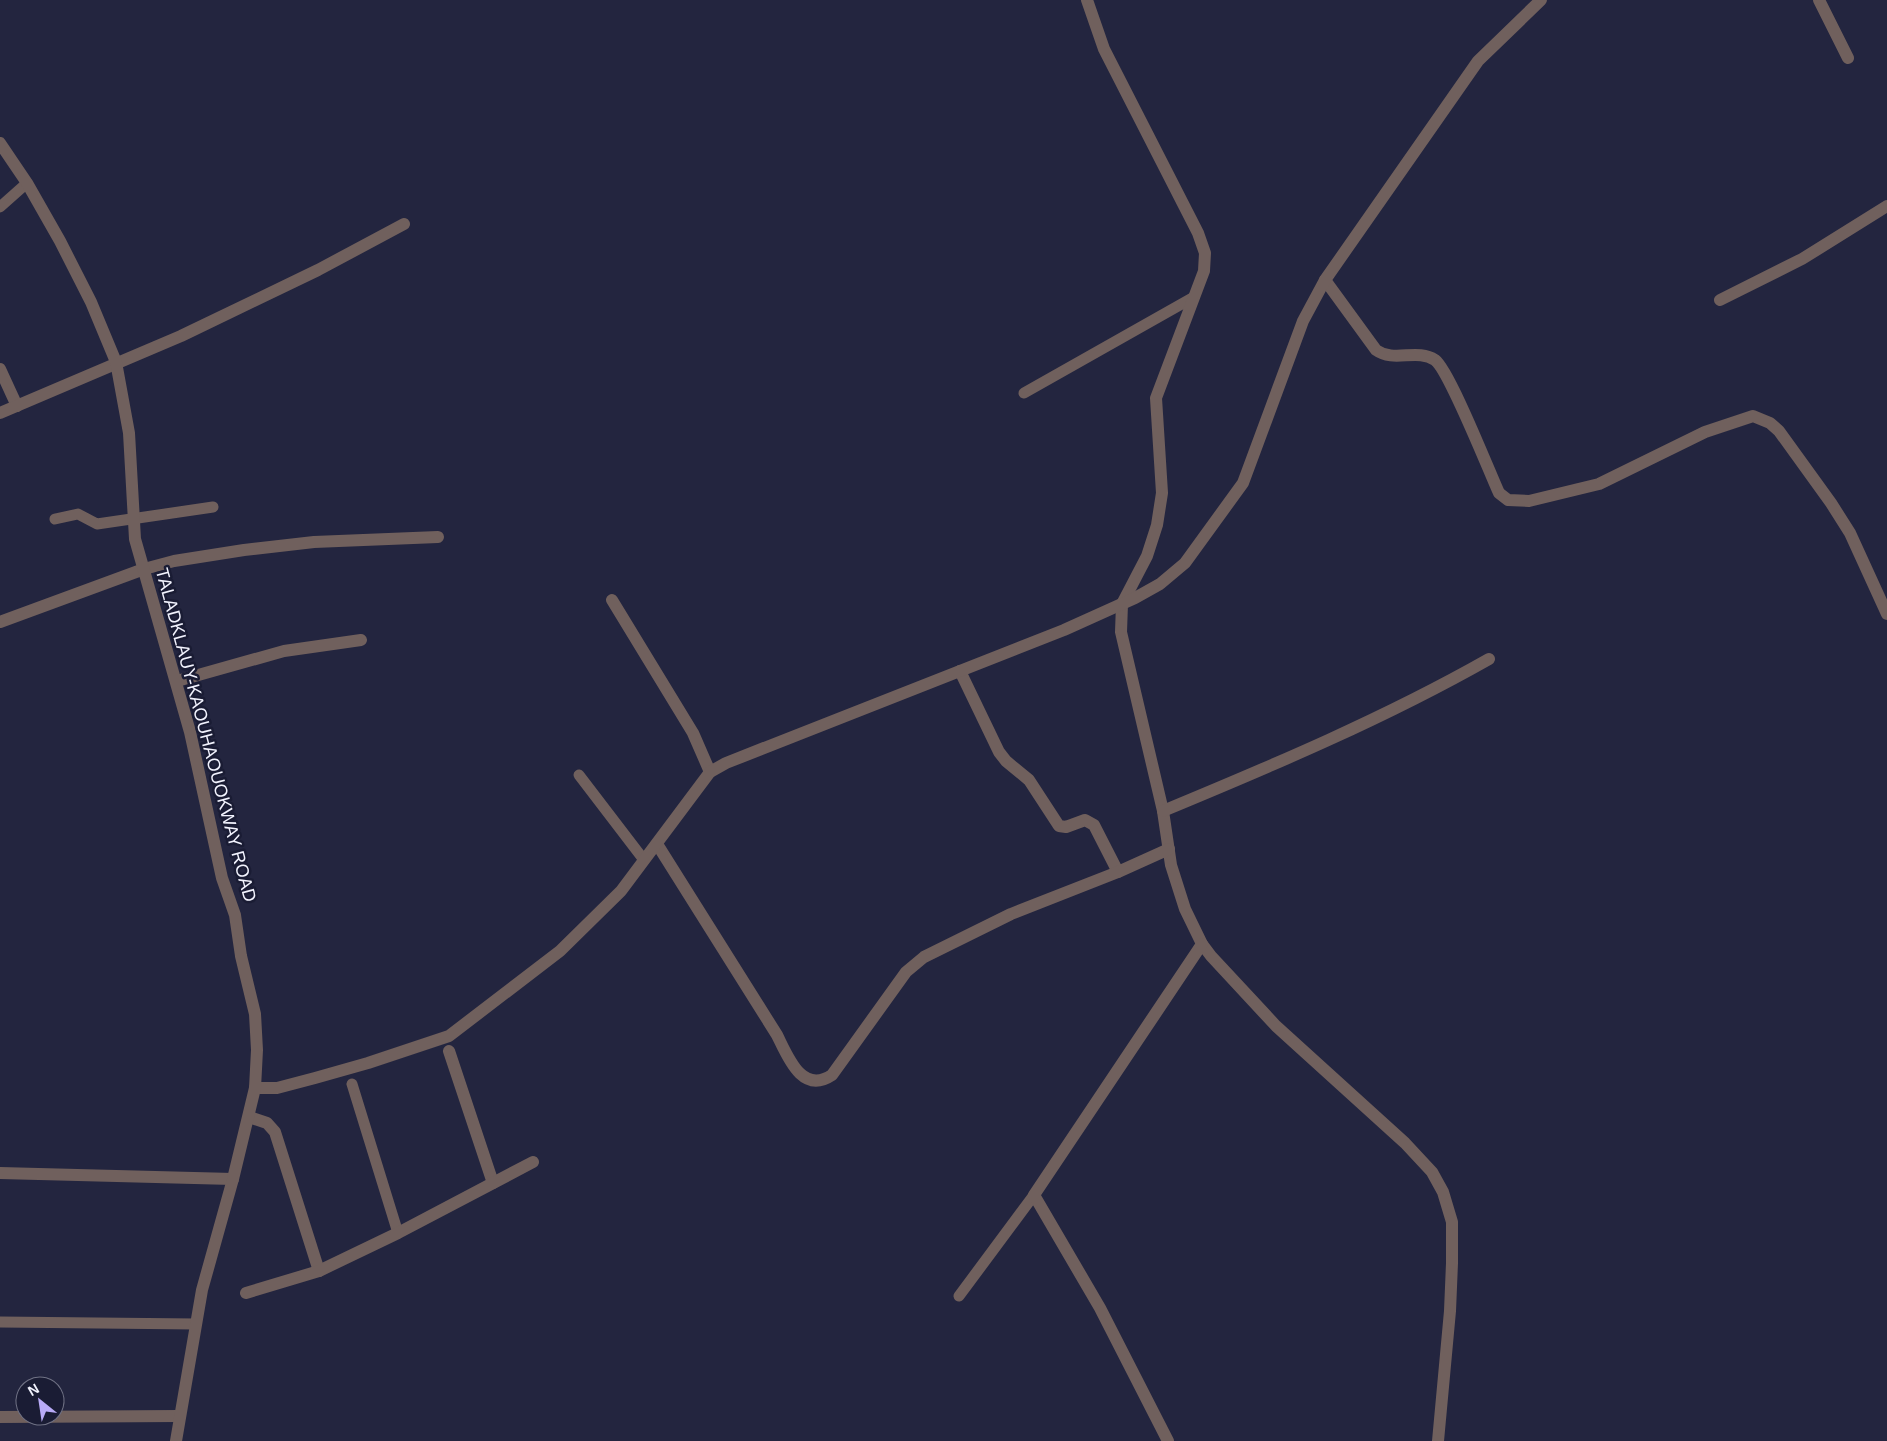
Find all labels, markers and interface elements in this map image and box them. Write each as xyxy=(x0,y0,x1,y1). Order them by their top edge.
street label: TALADKLAUY-KAOUHAOUOKWAY ROAD xyxy=(152,566,260,904)
north arrow xyxy=(15,1376,65,1426)
text: N xyxy=(25,1380,42,1399)

